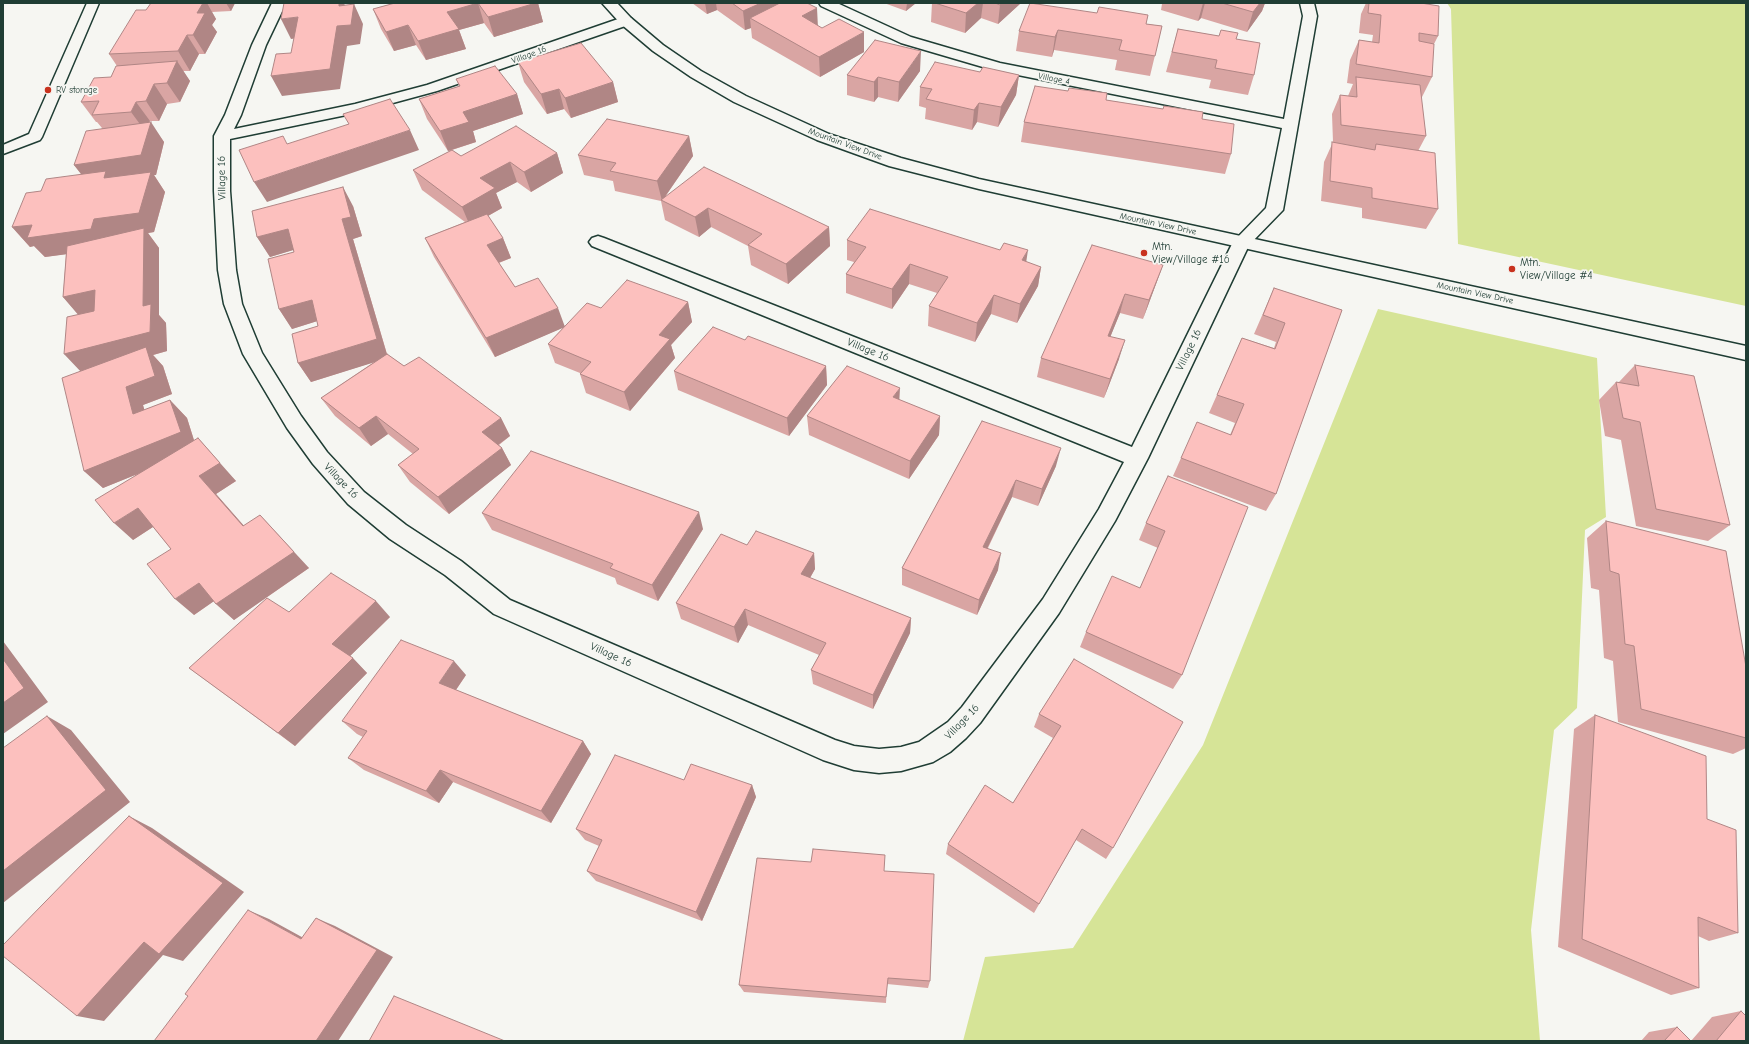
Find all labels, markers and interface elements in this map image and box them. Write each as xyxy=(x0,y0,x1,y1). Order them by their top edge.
street label: Village 16 xyxy=(510,44,548,66)
street label: Village 4 xyxy=(1037,71,1071,87)
marker: RV storage xyxy=(43,85,53,95)
place label: RV storage xyxy=(56,85,97,95)
street label: Mountain View Drive xyxy=(807,126,883,162)
street label: Village 16 xyxy=(215,156,229,200)
street label: Mountain View Drive xyxy=(1119,211,1197,237)
place label: Mtn. View/Village #16 xyxy=(1152,240,1230,266)
marker: Mtn. View/Village #16 xyxy=(1139,248,1149,258)
place label: Mtn. View/Village #4 xyxy=(1520,256,1593,282)
marker: Mtn. View/Village #4 xyxy=(1507,264,1517,274)
street label: Mountain View Drive xyxy=(1436,280,1514,306)
street label: Village 16 xyxy=(1173,327,1205,373)
street label: Village 16 xyxy=(845,336,891,364)
street label: Village 16 xyxy=(321,461,361,501)
street label: Village 16 xyxy=(588,640,634,670)
street label: Village 16 xyxy=(942,702,982,742)

